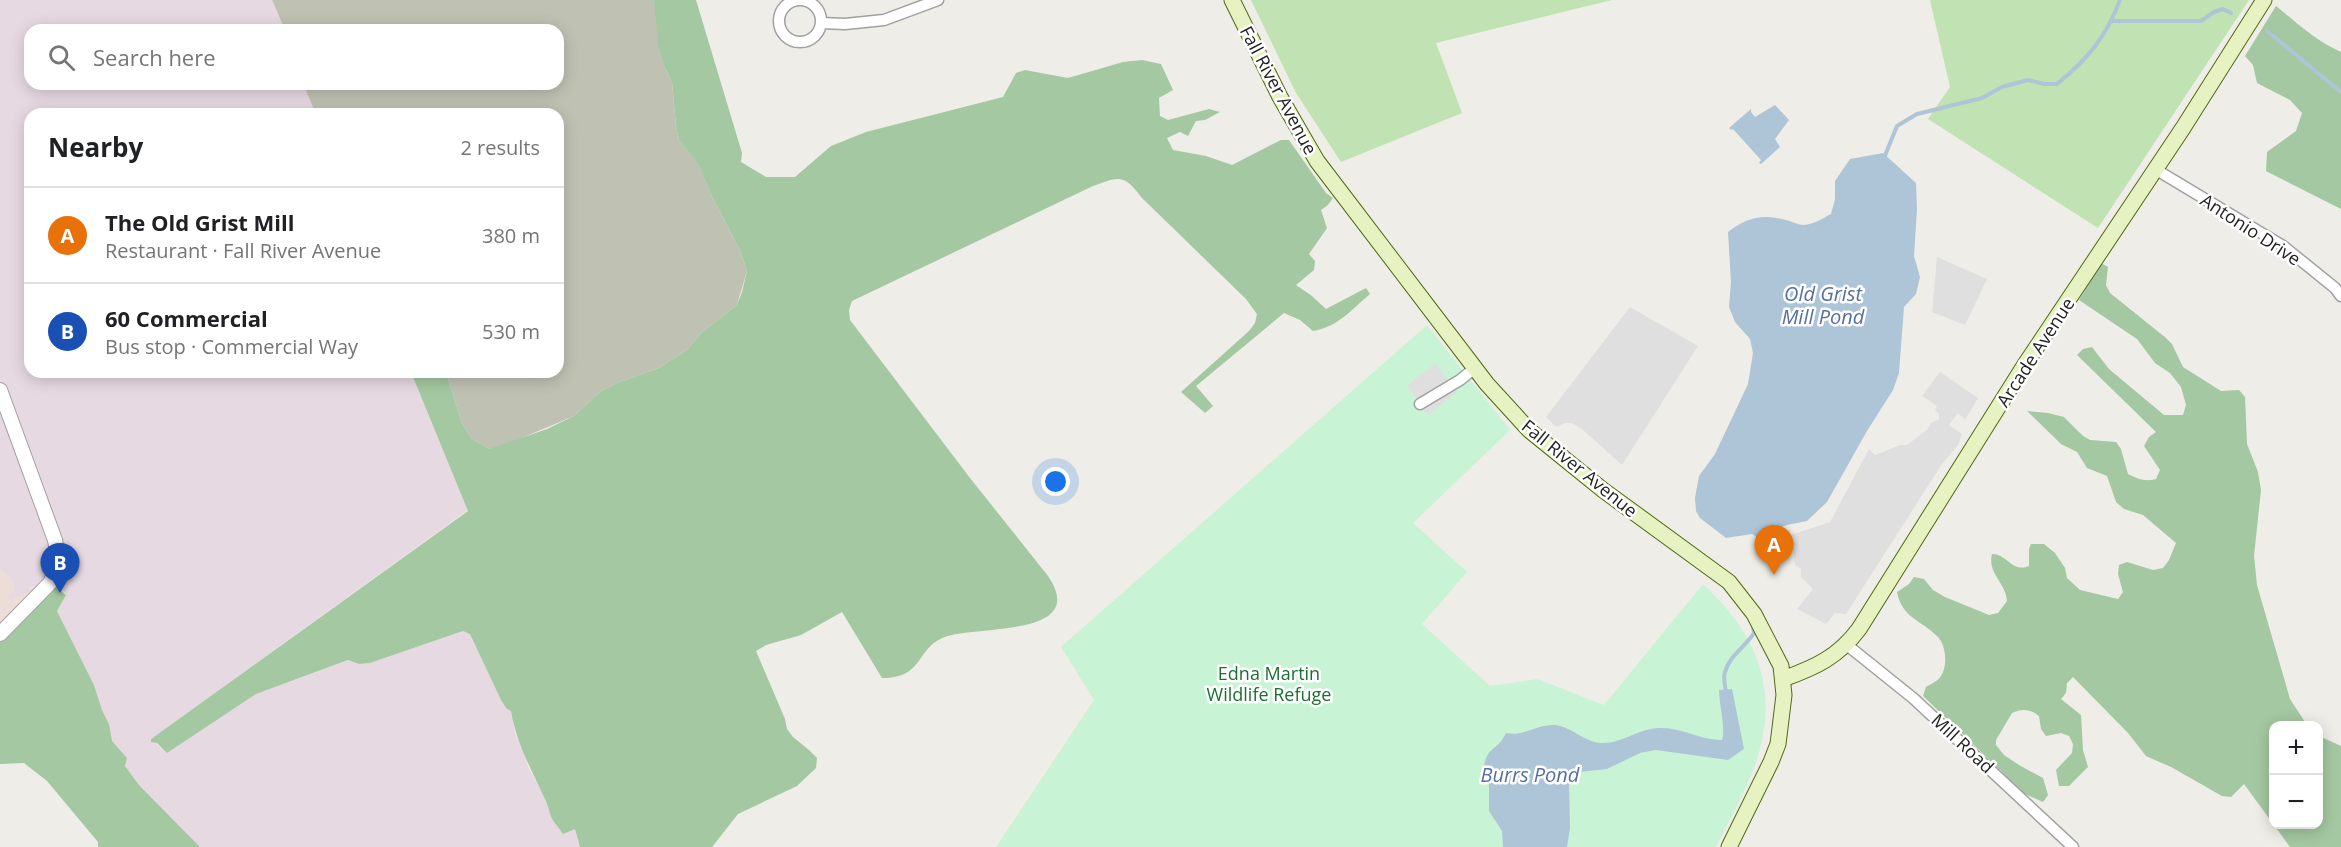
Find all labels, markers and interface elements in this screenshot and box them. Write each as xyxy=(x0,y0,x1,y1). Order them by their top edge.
street label: Fall River Avenue xyxy=(1235,21,1323,159)
search box xyxy=(24,24,564,90)
icon: search xyxy=(45,41,78,74)
text: Search here xyxy=(93,42,216,72)
text: Nearby xyxy=(48,129,143,165)
text: 2 results xyxy=(460,134,540,161)
street label: Antonio Drive xyxy=(2196,188,2306,270)
text: The Old Grist Mill xyxy=(105,207,295,237)
text: A xyxy=(61,222,74,249)
text: 380 m xyxy=(482,222,540,249)
text: Restaurant · Fall River Avenue xyxy=(105,237,381,264)
water label: Old Grist Mill Pond xyxy=(1782,280,1865,330)
street label: Arcade Avenue xyxy=(1991,293,2079,411)
text: 60 Commercial xyxy=(105,303,268,333)
text: B xyxy=(61,318,74,345)
text: 530 m xyxy=(482,318,540,345)
text: Bus stop · Commercial Way xyxy=(105,333,358,360)
street label: Fall River Avenue xyxy=(1517,414,1643,522)
your location xyxy=(1041,467,1070,496)
pin: A xyxy=(1754,526,1794,575)
pin: B xyxy=(40,544,80,593)
park label: Edna Martin Wildlife Refuge xyxy=(1207,661,1331,706)
street label: Mill Road xyxy=(1926,708,2000,778)
map controls xyxy=(2269,721,2323,829)
button: + xyxy=(2269,721,2323,775)
water label: Burrs Pond xyxy=(1481,761,1580,788)
button: − xyxy=(2269,775,2323,829)

